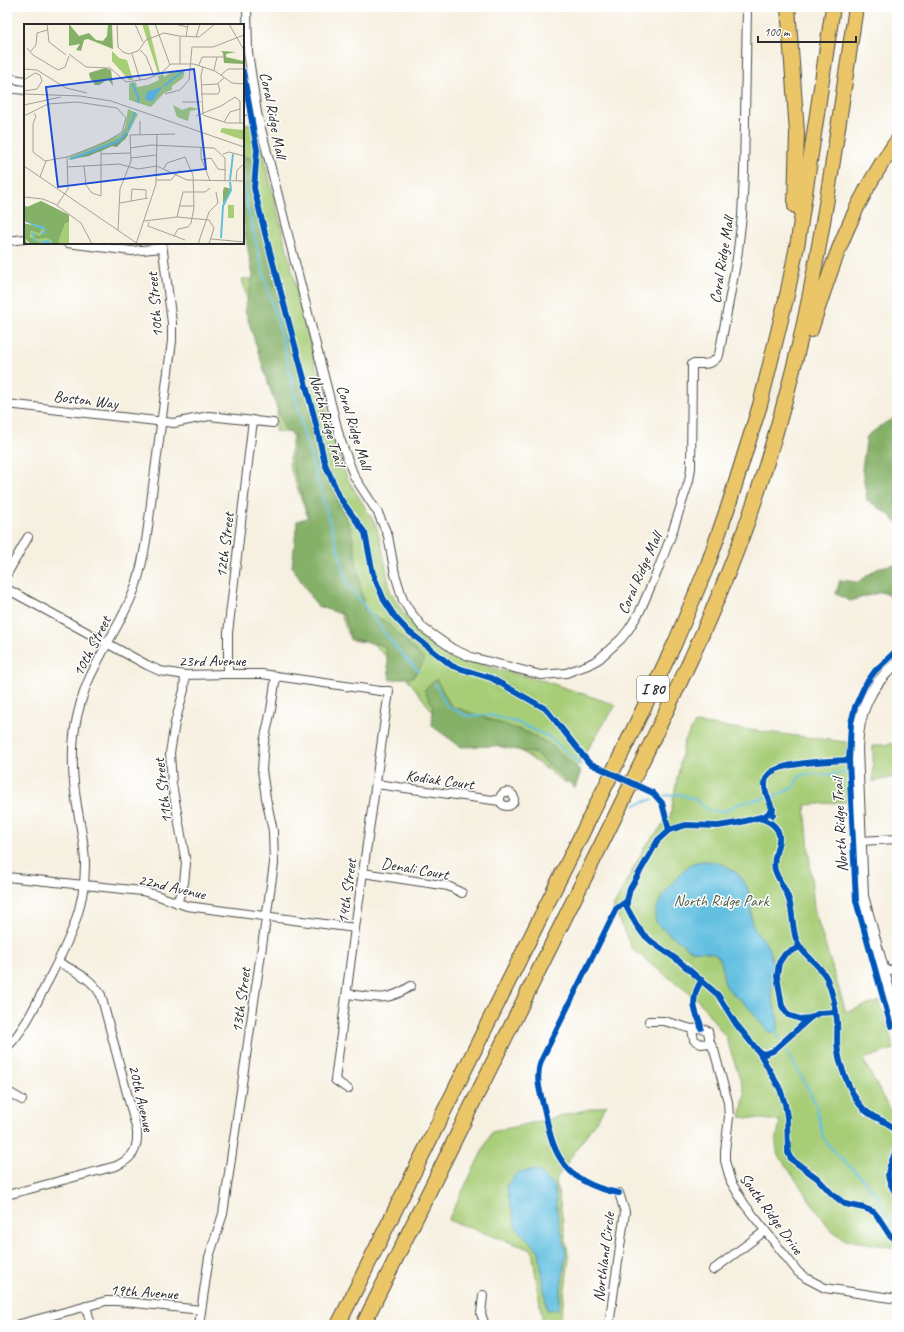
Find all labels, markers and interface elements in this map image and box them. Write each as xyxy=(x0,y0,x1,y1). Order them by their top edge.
scale bar xyxy=(758,18,856,44)
inset map xyxy=(24,24,244,244)
text: 100 m xyxy=(764,24,791,40)
street label: Coral Ridge Mall xyxy=(255,70,292,163)
street label: Coral Ridge Mall xyxy=(705,212,739,305)
street label: 10th Street xyxy=(142,270,168,338)
street label: North Ridge Trail xyxy=(304,372,351,472)
street label: Coral Ridge Mall xyxy=(332,383,377,475)
street label: Boston Way xyxy=(52,386,121,414)
street label: 12th Street xyxy=(211,510,239,579)
street label: Coral Ridge Mall xyxy=(613,526,668,617)
street label: 10th Street xyxy=(68,611,116,680)
street label: 23rd Avenue xyxy=(178,651,247,671)
road number: I 80 xyxy=(637,676,669,702)
street label: 11th Street xyxy=(149,756,177,825)
street label: Kodiak Court xyxy=(405,765,477,795)
street label: North Ridge Trail xyxy=(827,774,852,873)
street label: Denali Court xyxy=(380,853,452,885)
street label: 14th Street xyxy=(333,856,362,925)
street label: 22nd Avenue xyxy=(136,870,209,905)
park label: North Ridge Park xyxy=(673,891,770,911)
street label: 13th Street xyxy=(227,965,256,1034)
street label: 20th Avenue xyxy=(124,1063,159,1135)
street label: South Ridge Drive xyxy=(735,1169,809,1260)
street label: Northland Circle xyxy=(589,1210,620,1303)
street label: 19th Avenue xyxy=(109,1280,180,1304)

